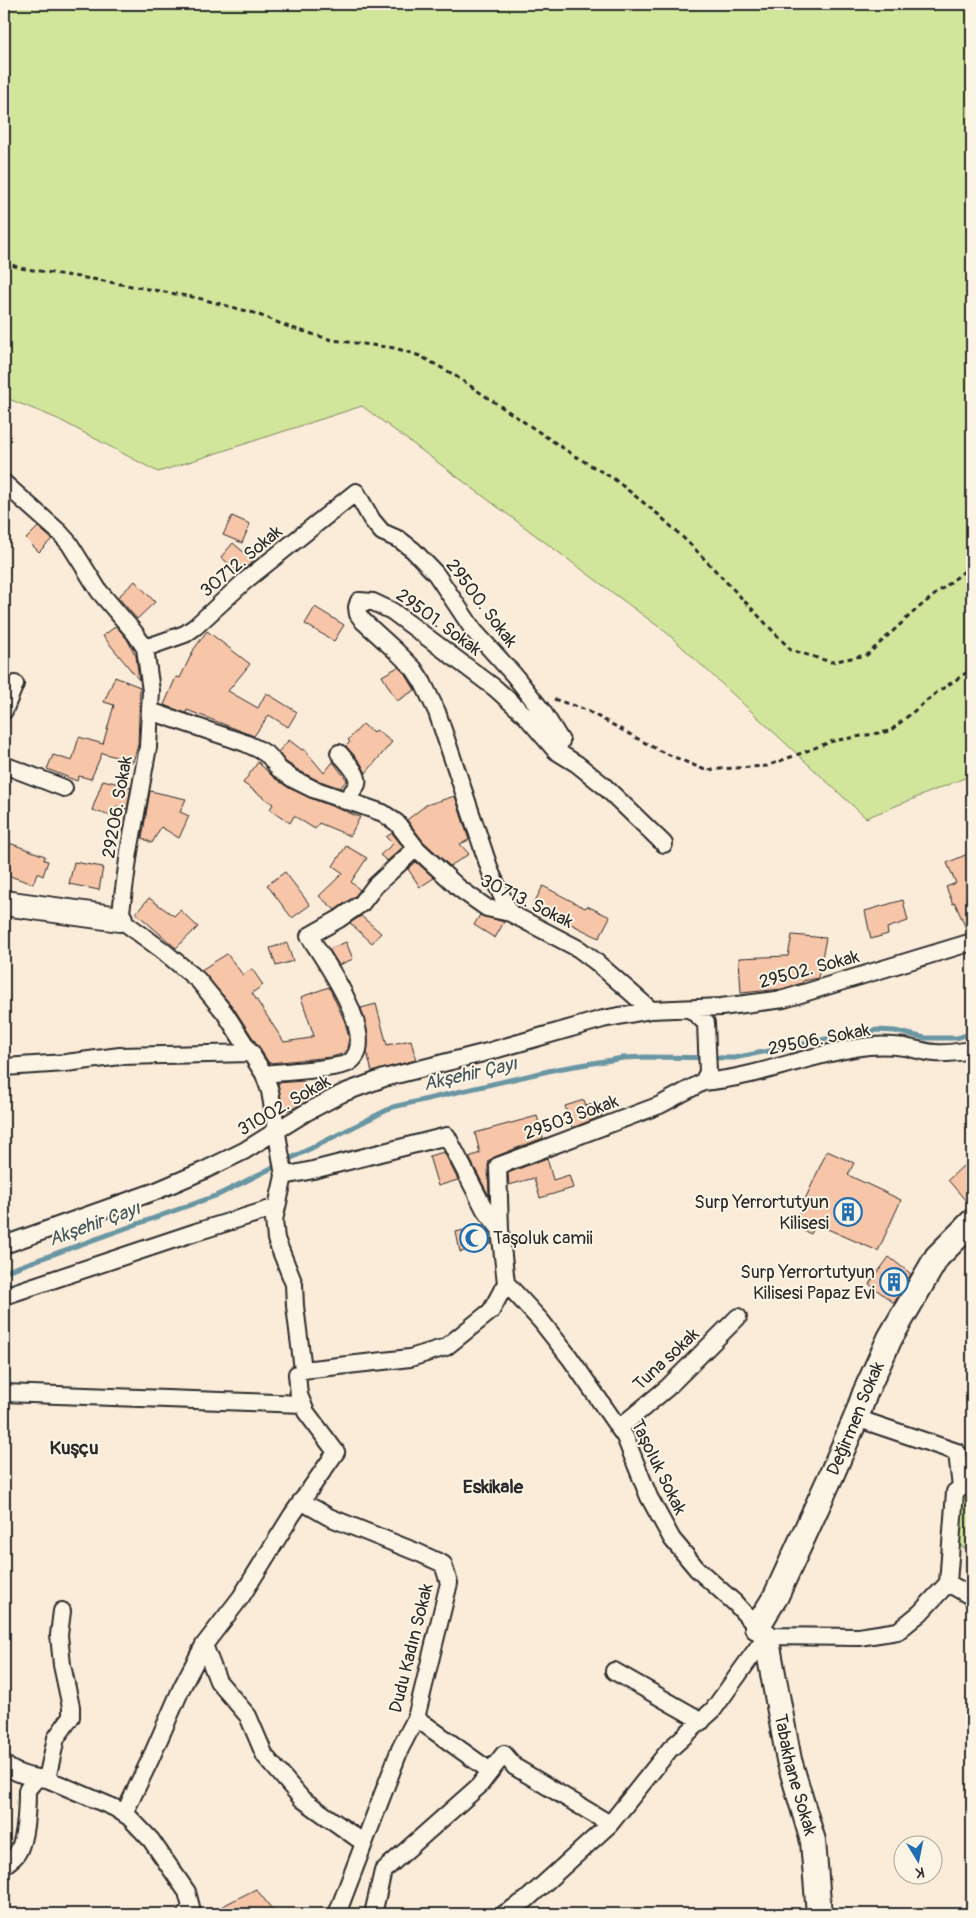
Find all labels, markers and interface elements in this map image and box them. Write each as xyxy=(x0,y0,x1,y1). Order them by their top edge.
street label: 30712. Sokak xyxy=(195,520,288,602)
street label: 29500. Sokak xyxy=(441,554,523,653)
street label: 29501. Sokak xyxy=(392,584,486,661)
street label: 29206. Sokak xyxy=(97,754,138,860)
street label: 30713. Sokak xyxy=(477,869,577,934)
street label: 29502. Sokak xyxy=(756,945,862,994)
street label: 29506. Sokak xyxy=(766,1018,872,1061)
water label: Akşehir Çayı xyxy=(421,1051,520,1096)
street label: 31002. Sokak xyxy=(234,1069,335,1141)
street label: 29503 Sokak xyxy=(521,1090,622,1145)
place label: Surp Yerrortutyun Kilisesi xyxy=(694,1191,829,1235)
water label: Akşehir Çayı xyxy=(45,1196,144,1252)
building icon: Surp Yerrortutyun Kilisesi xyxy=(833,1197,863,1227)
mosque icon: Taşoluk camii xyxy=(459,1223,489,1253)
place label: Taşoluk camii xyxy=(493,1227,593,1250)
place label: Surp Yerrortutyun Kilisesi Papaz Evi xyxy=(740,1261,875,1305)
building icon: Surp Yerrortutyun Kilisesi Papaz Evi xyxy=(879,1267,909,1297)
street label: Tuna sokak xyxy=(628,1323,705,1396)
street label: Değirmen Sokak xyxy=(822,1357,890,1479)
street label: Taşoluk Sokak xyxy=(626,1416,692,1519)
district label: Kuşçu xyxy=(50,1436,98,1460)
district label: Eskikale xyxy=(463,1475,524,1499)
street label: Dudu Kadın Sokak xyxy=(384,1581,439,1715)
street label: Tabakhane Sokak xyxy=(769,1712,822,1839)
north arrow xyxy=(894,1836,944,1886)
text: K xyxy=(914,1863,926,1882)

